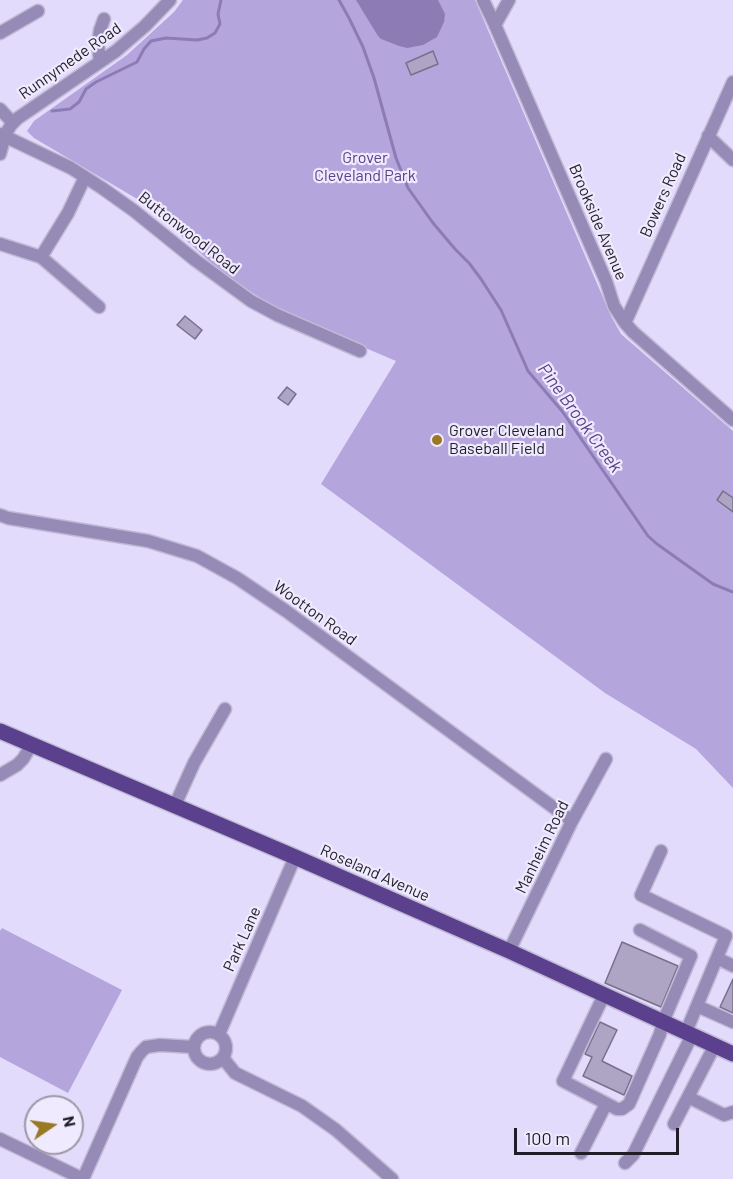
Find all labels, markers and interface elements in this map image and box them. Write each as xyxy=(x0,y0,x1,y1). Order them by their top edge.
street label: Runnymede Road xyxy=(15,19,125,103)
park label: Grover Cleveland Park xyxy=(314,148,416,186)
street label: Bowers Road xyxy=(636,150,690,240)
street label: Brookside Avenue xyxy=(565,161,631,283)
street label: Buttonwood Road xyxy=(135,188,243,278)
water label: Pine Brook Creek xyxy=(533,359,627,477)
place label: Grover Cleveland Baseball Field xyxy=(449,421,565,459)
marker: Grover Cleveland Baseball Field xyxy=(430,433,444,447)
street label: Wootton Road xyxy=(270,576,360,650)
street label: Manheim Road xyxy=(511,797,573,897)
street label: Roseland Avenue xyxy=(317,840,433,906)
street label: Park Lane xyxy=(219,904,265,974)
north arrow xyxy=(24,1095,84,1155)
text: N xyxy=(60,1114,81,1129)
scale bar xyxy=(517,1116,682,1154)
text: 100 m xyxy=(525,1127,570,1149)

